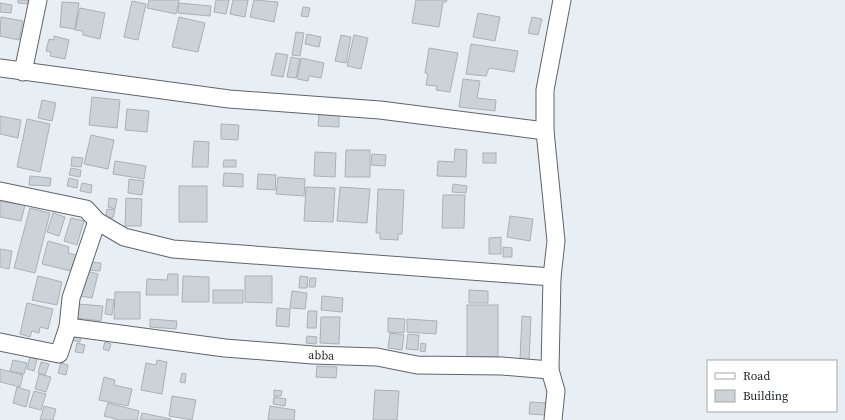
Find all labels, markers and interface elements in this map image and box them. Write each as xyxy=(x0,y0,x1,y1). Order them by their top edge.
street label: abba xyxy=(308,347,335,364)
legend xyxy=(707,360,837,412)
text: Road xyxy=(743,368,770,384)
text: Building xyxy=(743,388,788,404)

